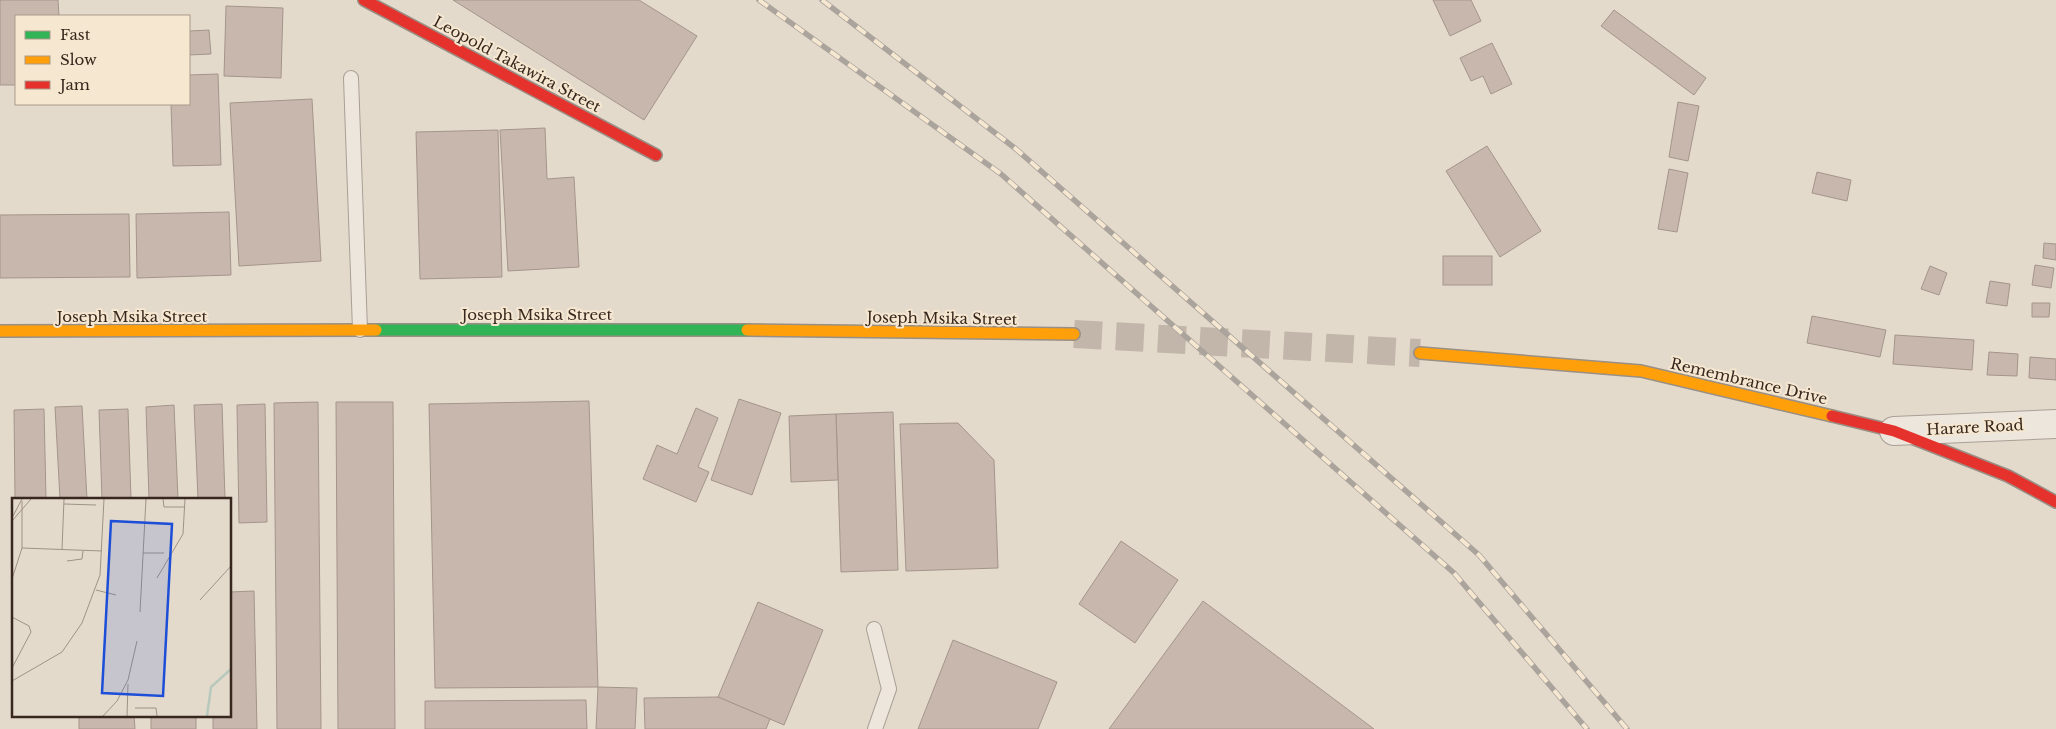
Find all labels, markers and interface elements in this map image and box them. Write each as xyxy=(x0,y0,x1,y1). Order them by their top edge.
street label: Leopold Takawira Street xyxy=(430,12,604,116)
legend xyxy=(15,15,190,105)
text: Fast xyxy=(60,25,91,44)
text: Slow xyxy=(60,50,97,69)
text: Jam xyxy=(58,75,90,94)
street label: Joseph Msika Street xyxy=(460,305,613,324)
street label: Joseph Msika Street xyxy=(55,307,208,326)
street label: Joseph Msika Street xyxy=(865,307,1018,329)
street label: Remembrance Drive xyxy=(1669,354,1829,408)
street label: Harare Road xyxy=(1926,415,2024,439)
inset map xyxy=(12,498,231,716)

